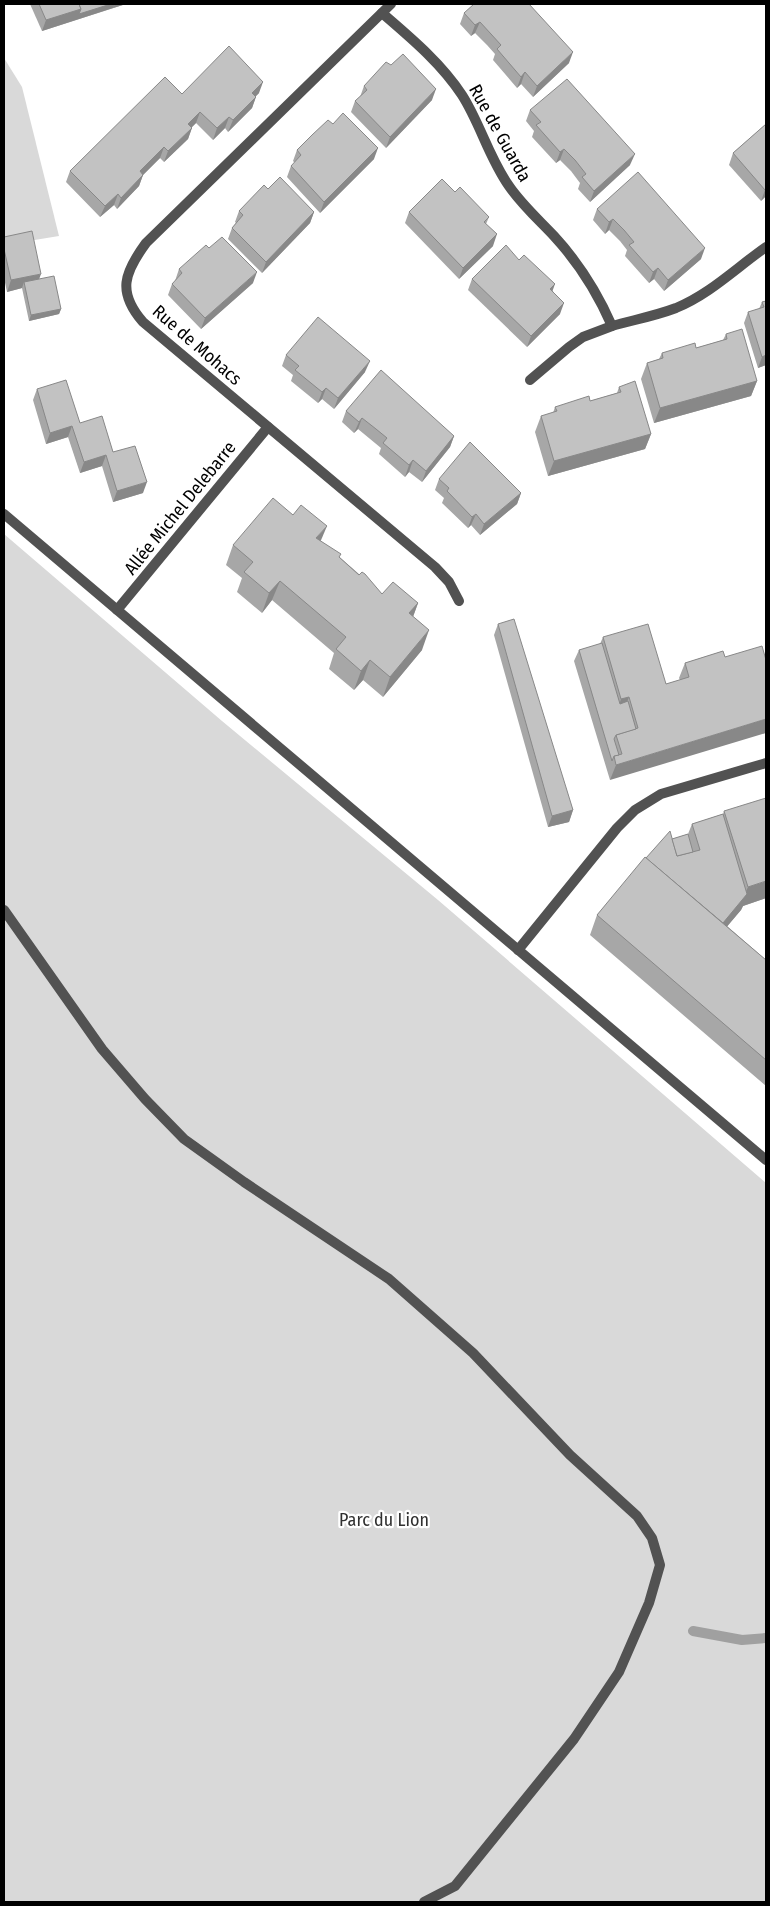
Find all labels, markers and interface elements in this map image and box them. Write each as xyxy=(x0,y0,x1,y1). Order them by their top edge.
street label: Rue de Guarda xyxy=(464,80,536,186)
street label: Rue de Mohacs xyxy=(148,300,246,390)
street label: Allée Michel Delebarre xyxy=(119,437,241,579)
park label: Parc du Lion xyxy=(339,1509,429,1531)

